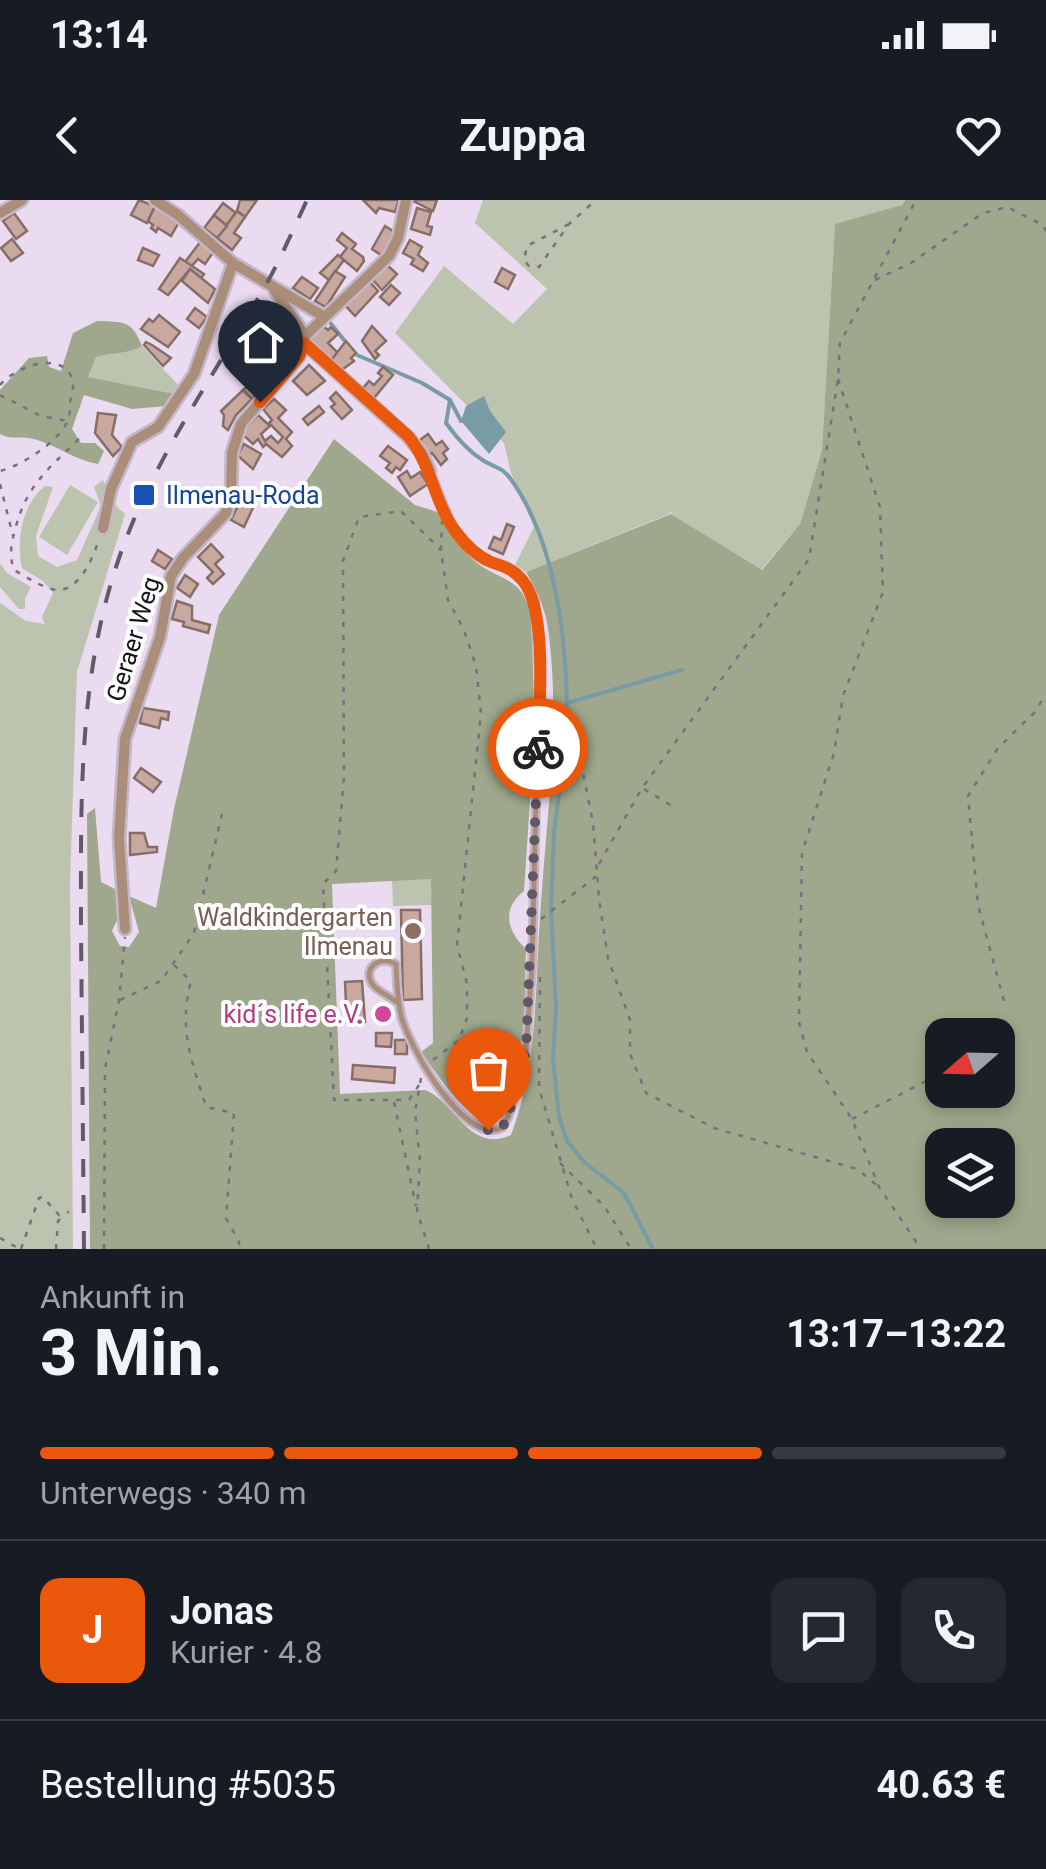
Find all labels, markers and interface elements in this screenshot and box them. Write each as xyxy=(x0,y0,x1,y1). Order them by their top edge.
text: 13:14 xyxy=(50,13,148,57)
icon: back xyxy=(40,108,95,163)
icon: heart xyxy=(951,108,1006,163)
text: Zuppa xyxy=(460,109,586,162)
pin xyxy=(218,300,303,403)
icon: home xyxy=(233,315,288,370)
place label: Ilmenau-Roda xyxy=(166,481,320,510)
marker: Ilmenau-Roda xyxy=(131,482,157,508)
street label: Geraer Weg xyxy=(101,573,166,705)
courier xyxy=(488,698,588,798)
icon: bike xyxy=(511,721,566,776)
place label: Waldkindergarten Ilmenau xyxy=(197,903,393,961)
marker: Waldkindergarten Ilmenau xyxy=(402,920,424,942)
place label: kid´s life e.V. xyxy=(224,1000,363,1029)
marker: kid´s life e.V. xyxy=(372,1003,394,1025)
north arrow xyxy=(925,1018,1015,1108)
map controls xyxy=(925,1018,1015,1218)
pin xyxy=(446,1028,531,1131)
icon: bag xyxy=(461,1043,516,1098)
button: layers xyxy=(925,1128,1015,1218)
text: Ankunft in xyxy=(40,1278,185,1316)
text: 13:17–13:22 xyxy=(786,1312,1006,1356)
text: 3 Min. xyxy=(40,1315,223,1391)
text: Unterwegs · 340 m xyxy=(40,1474,307,1512)
button: chat xyxy=(771,1578,876,1683)
button: phone xyxy=(901,1578,1006,1683)
text: Jonas xyxy=(170,1589,274,1633)
text: J xyxy=(82,1608,103,1652)
text: Kurier · 4.8 xyxy=(170,1633,322,1671)
text: Bestellung #5035 xyxy=(40,1763,336,1807)
text: 40.63 € xyxy=(877,1763,1006,1807)

